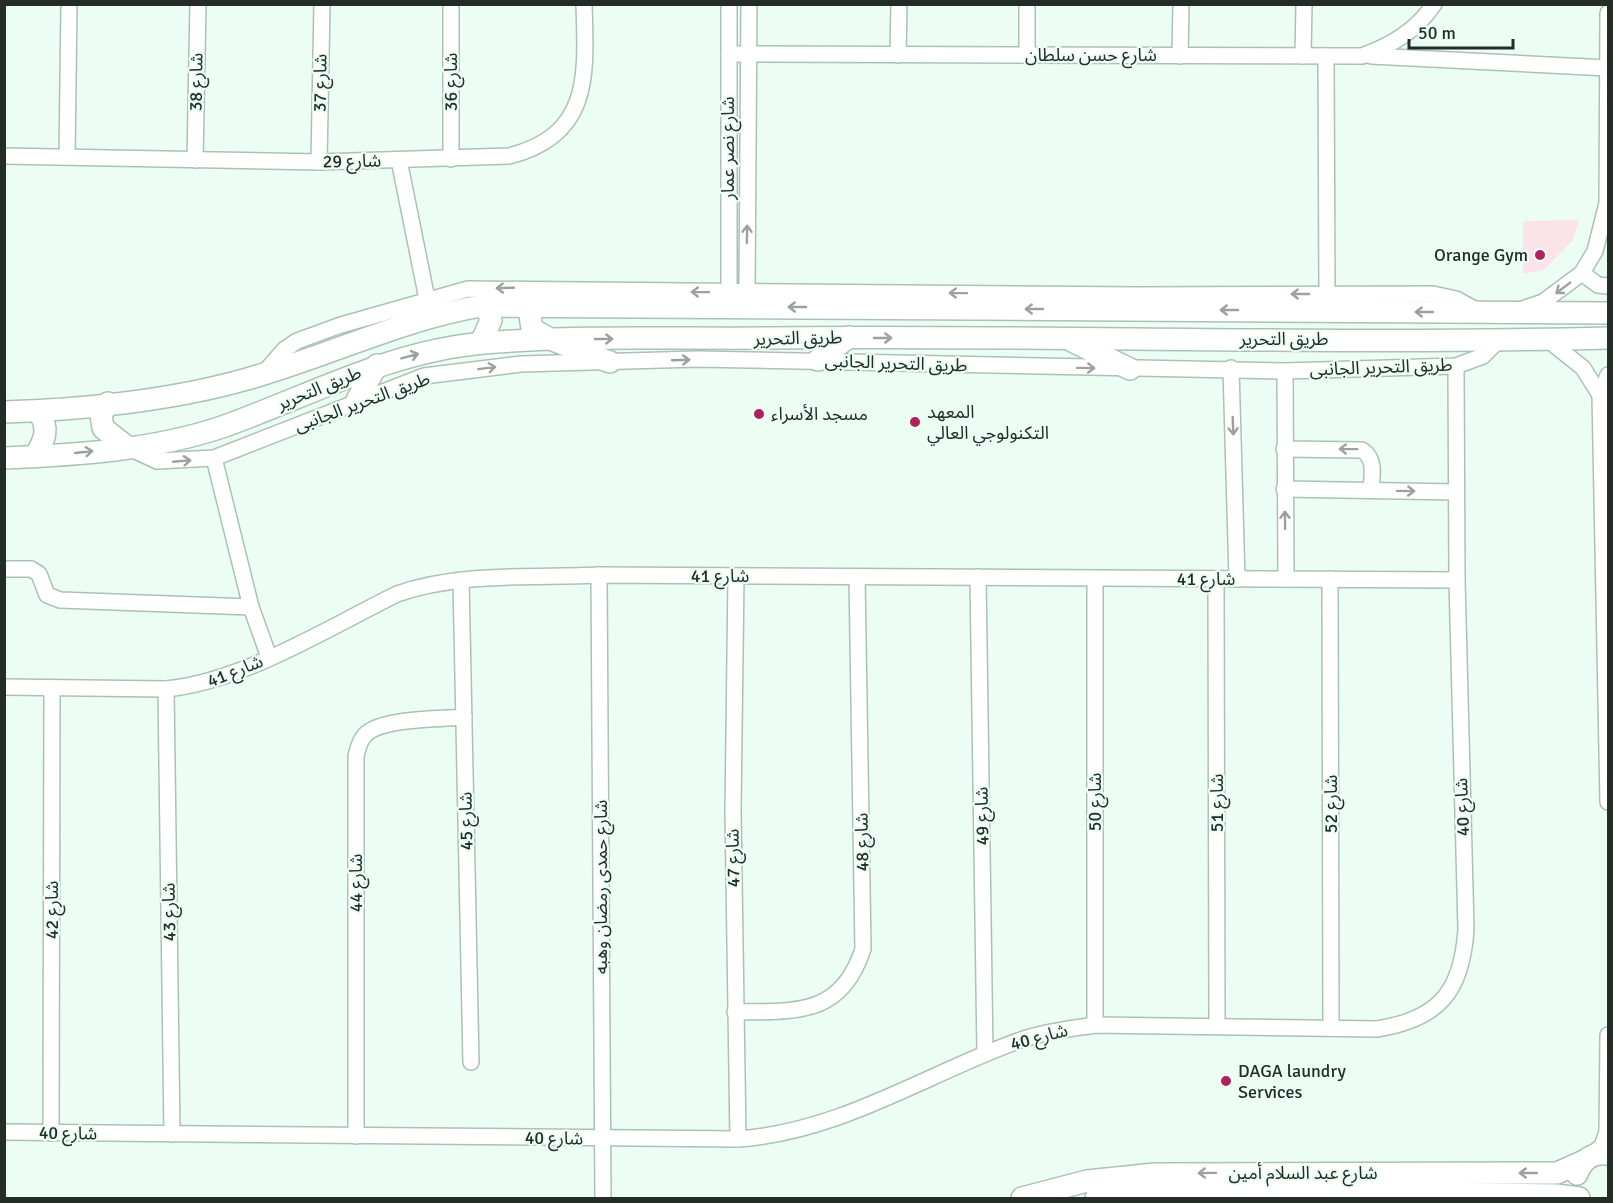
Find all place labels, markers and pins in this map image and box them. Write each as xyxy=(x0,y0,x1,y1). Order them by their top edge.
place label: Orange Gym xyxy=(1434,244,1528,266)
marker: Orange Gym xyxy=(1533,248,1547,262)
place label: المعهد التكنولوجي العالي xyxy=(927,401,1049,446)
place label: مسجد الأسراء xyxy=(771,403,868,425)
marker: مسجد الأسراء xyxy=(752,407,766,421)
marker: المعهد التكنولوجي العالي xyxy=(908,415,922,429)
place label: DAGA laundry Services xyxy=(1238,1060,1346,1103)
marker: DAGA laundry Services xyxy=(1219,1074,1233,1088)

